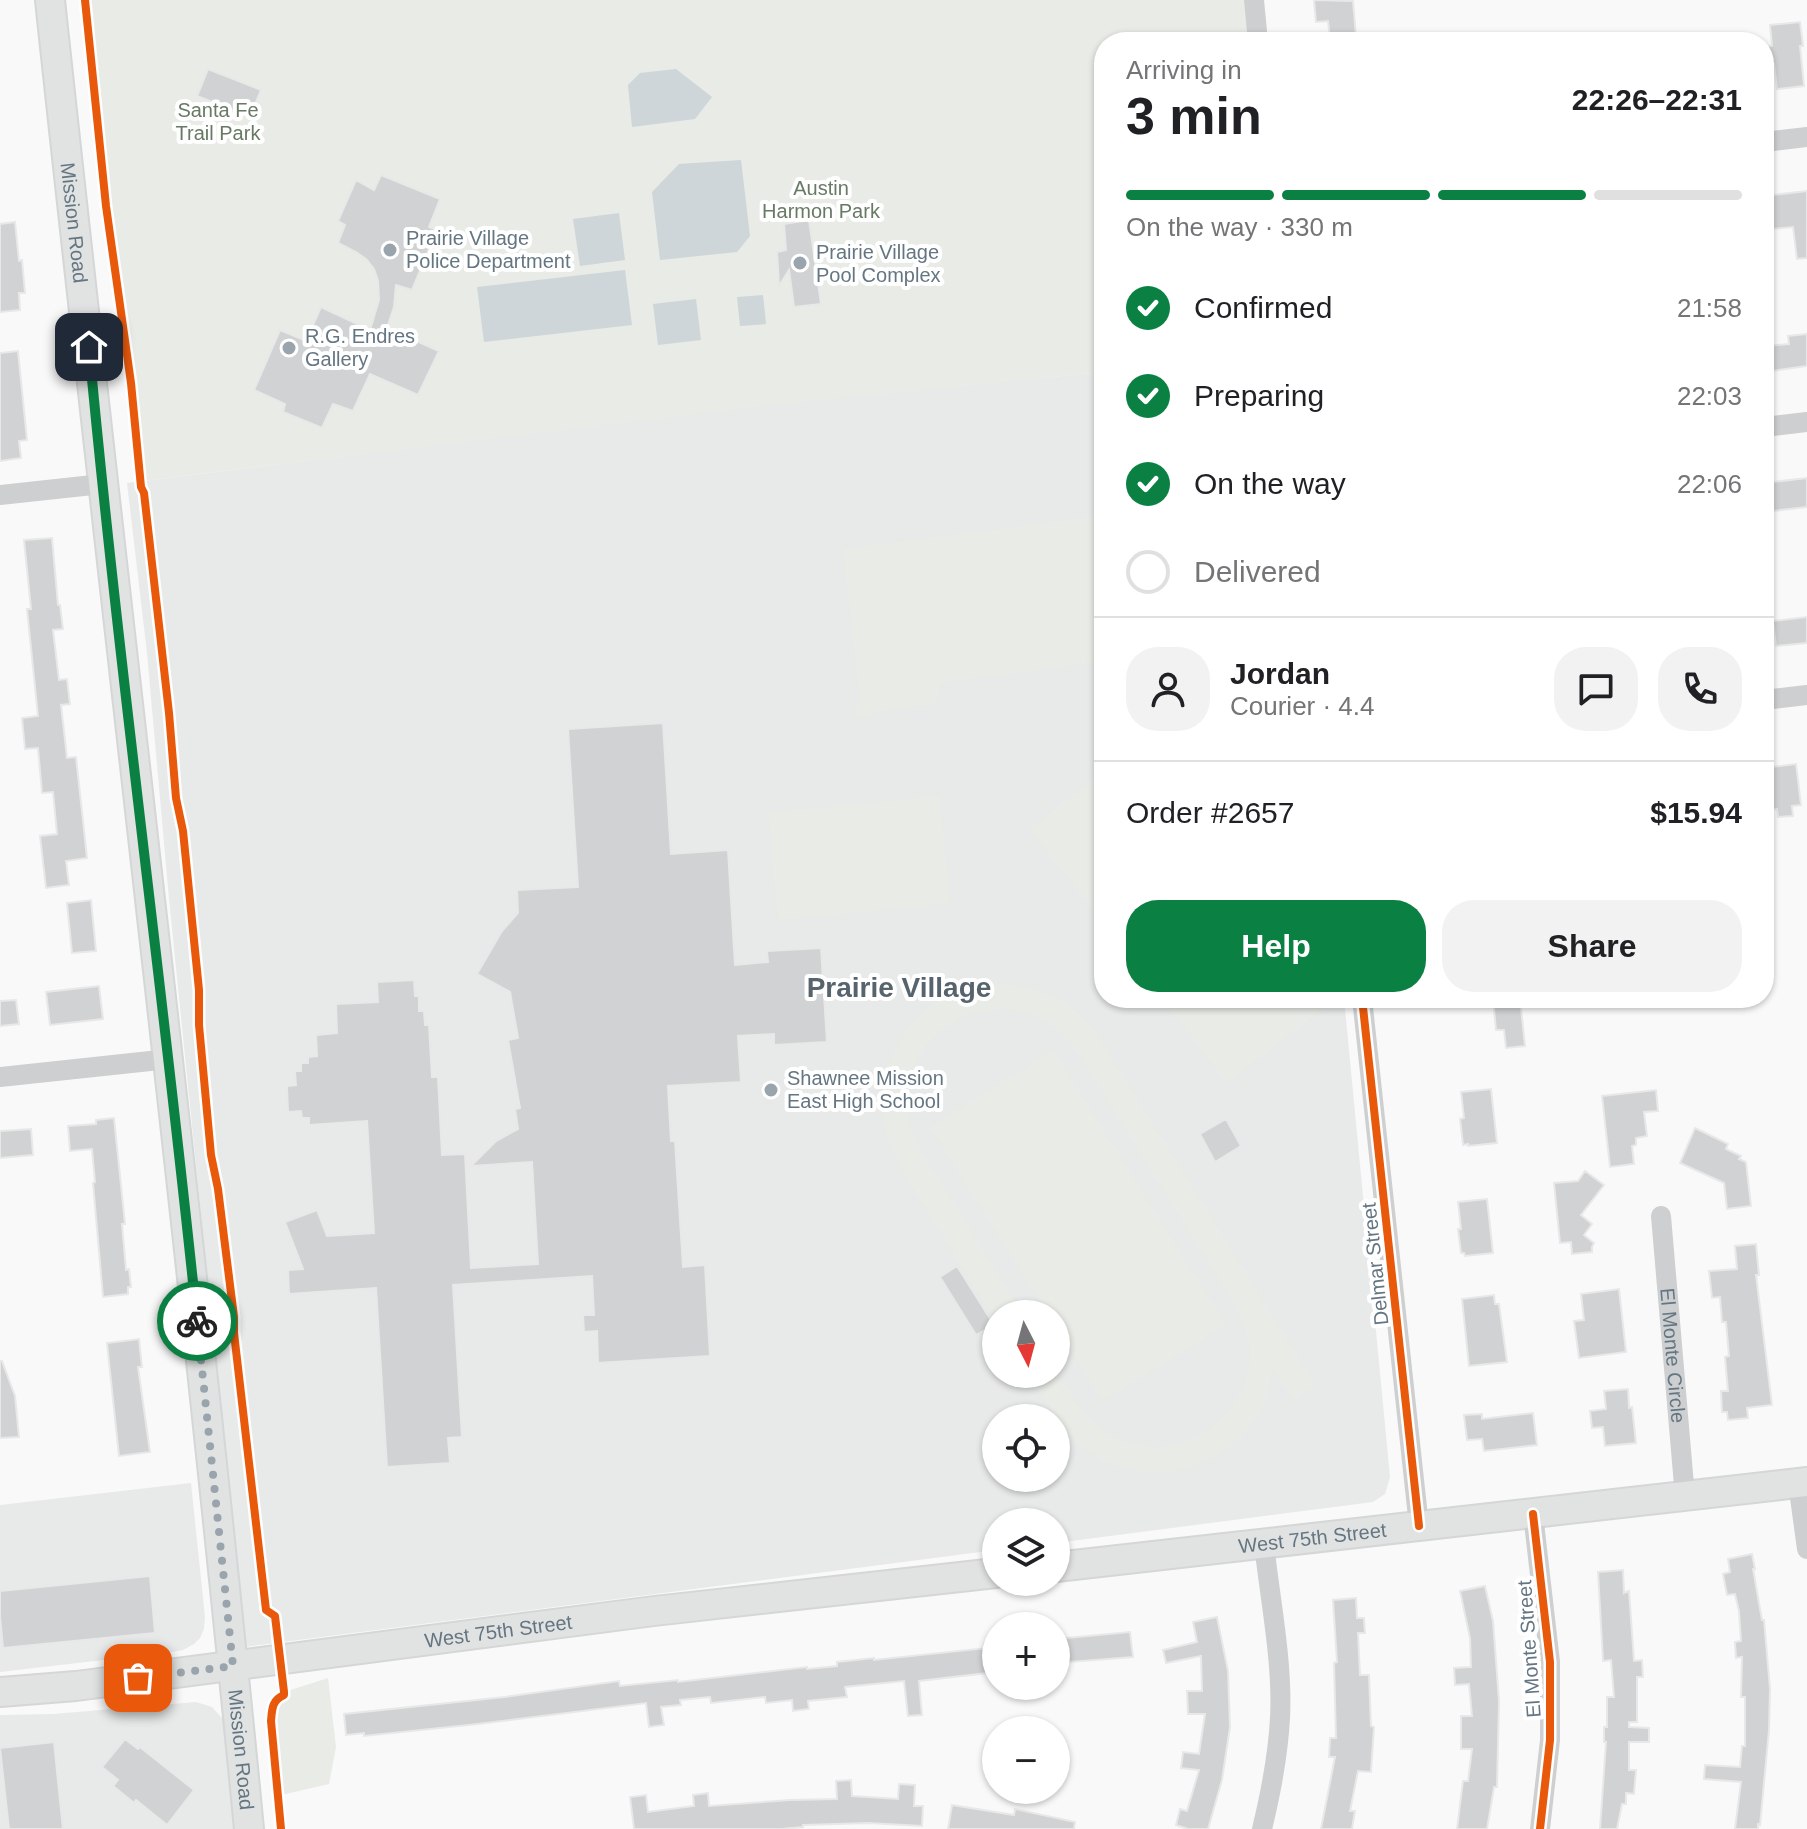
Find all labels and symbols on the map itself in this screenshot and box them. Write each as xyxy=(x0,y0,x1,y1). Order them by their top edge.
park label: Santa Fe Trail Park xyxy=(176,99,261,144)
street label: Mission Road xyxy=(57,161,92,284)
park label: Austin Harmon Park xyxy=(762,177,881,222)
place label: Prairie Village Police Department xyxy=(406,227,571,272)
marker: Prairie Village Police Department xyxy=(381,241,399,259)
place label: Prairie Village Pool Complex xyxy=(816,241,941,286)
marker: Prairie Village Pool Complex xyxy=(791,254,809,272)
pin xyxy=(55,313,123,381)
place label: R.G. Endres Gallery xyxy=(305,325,415,370)
marker: R.G. Endres Gallery xyxy=(280,339,298,357)
district label: Prairie Village xyxy=(807,972,991,1003)
place label: Shawnee Mission East High School xyxy=(787,1067,944,1112)
marker: Shawnee Mission East High School xyxy=(762,1081,780,1099)
street label: Delmar Street xyxy=(1358,1201,1392,1326)
courier xyxy=(157,1281,237,1361)
street label: El Monte Circle xyxy=(1656,1287,1690,1424)
north arrow xyxy=(982,1300,1070,1388)
street label: West 75th Street xyxy=(1237,1519,1388,1557)
street label: El Monte Street xyxy=(1513,1579,1545,1719)
street label: West 75th Street xyxy=(423,1611,574,1652)
pin xyxy=(104,1644,172,1712)
street label: Mission Road xyxy=(224,1688,258,1811)

